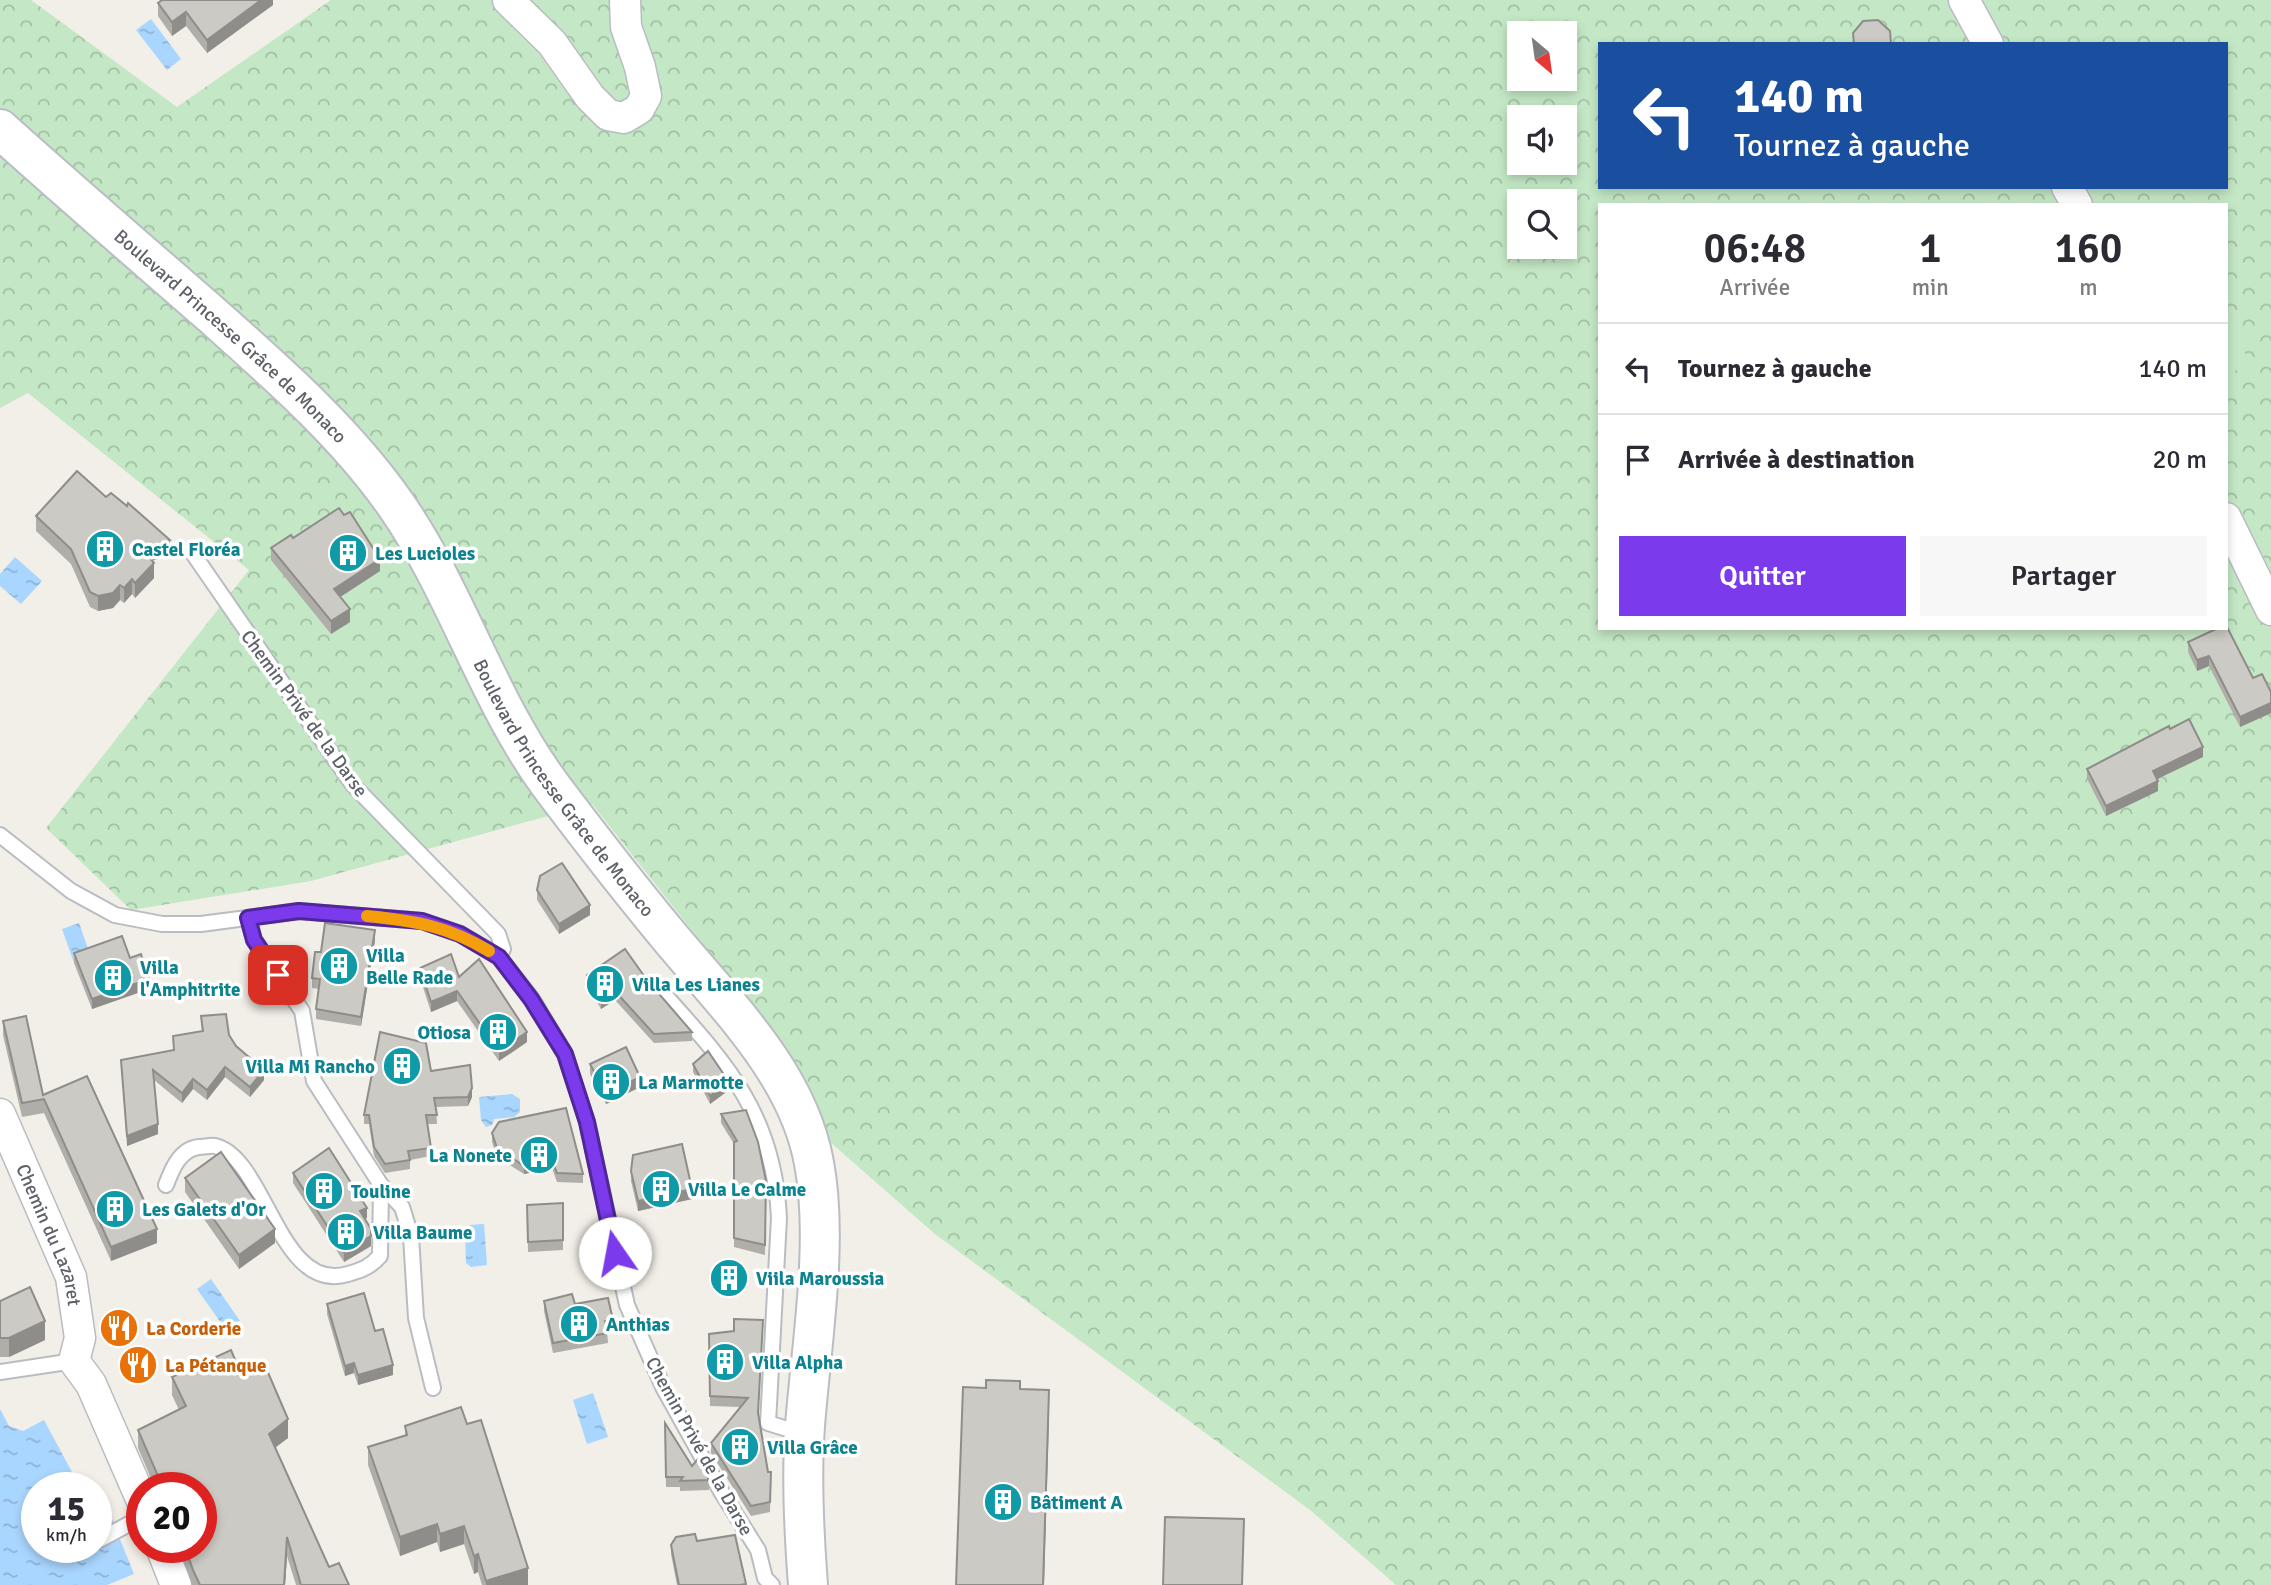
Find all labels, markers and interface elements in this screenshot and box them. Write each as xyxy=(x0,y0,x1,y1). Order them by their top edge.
north arrow xyxy=(1507,21,1577,91)
map controls xyxy=(1507,21,1577,259)
text: 140 m xyxy=(1734,66,1864,126)
icon: left xyxy=(1619,70,1710,161)
button: sound xyxy=(1507,105,1577,175)
text: Tournez à gauche xyxy=(1734,126,1970,165)
button: search xyxy=(1507,189,1577,259)
text: 06:48 xyxy=(1704,223,1806,274)
text: 1 xyxy=(1919,223,1942,274)
text: 160 xyxy=(2054,223,2122,274)
street label: Boulevard Princesse Grâce de Monaco xyxy=(109,224,352,449)
text: Arrivée xyxy=(1720,273,1790,302)
text: min xyxy=(1912,273,1949,302)
text: m xyxy=(2079,273,2098,302)
icon: left xyxy=(1619,350,1657,388)
text: Tournez à gauche xyxy=(1678,353,1872,385)
text: 140 m xyxy=(2138,353,2207,385)
icon: arrive xyxy=(1619,441,1657,479)
text: Arrivée à destination xyxy=(1678,444,1915,476)
text: 20 m xyxy=(2152,444,2207,476)
building icon: Castel Floréa xyxy=(84,528,126,570)
building icon: Les Lucioles xyxy=(327,532,369,574)
button: Quitter xyxy=(1619,536,1906,616)
button: Partager xyxy=(1920,536,2207,616)
place label: Castel Floréa xyxy=(132,538,241,562)
place label: Les Lucioles xyxy=(375,542,475,566)
street label: Chemin Privé de la Darse xyxy=(235,625,373,802)
street label: Boulevard Princesse Grâce de Monaco xyxy=(468,656,659,922)
place label: Villa Belle Rade xyxy=(366,944,453,990)
pin xyxy=(248,945,308,1005)
building icon: Villa Belle Rade xyxy=(318,945,360,987)
place label: Villa l'Amphitrite xyxy=(140,956,240,1002)
icon: arrive xyxy=(259,956,297,994)
building icon: Villa l'Amphitrite xyxy=(92,957,134,999)
building icon: Villa Les Lianes xyxy=(584,963,626,1005)
place label: Villa Les Lianes xyxy=(632,973,760,997)
building icon: Otiosa xyxy=(477,1011,519,1053)
place label: Otiosa xyxy=(417,1021,471,1045)
building icon: Villa Mi Rancho xyxy=(381,1045,423,1087)
place label: Villa Mi Rancho xyxy=(245,1055,375,1079)
building icon: La Marmotte xyxy=(590,1061,632,1103)
place label: La Marmotte xyxy=(638,1071,744,1095)
building icon: La Nonete xyxy=(518,1134,560,1176)
place label: La Nonete xyxy=(429,1144,512,1168)
street label: Chemin du Lazaret xyxy=(10,1160,86,1308)
building icon: Villa Le Calme xyxy=(640,1168,682,1210)
building icon: Touline xyxy=(303,1170,345,1212)
place label: Villa Le Calme xyxy=(688,1178,806,1202)
place label: Touline xyxy=(351,1180,411,1204)
building icon: Les Galets d'Or xyxy=(94,1188,136,1230)
place label: Les Galets d'Or xyxy=(142,1198,266,1222)
building icon: Villa Baume xyxy=(325,1211,367,1253)
position arrow xyxy=(578,1216,652,1290)
place label: Villa Baume xyxy=(373,1221,473,1245)
building icon: Viila Maroussia xyxy=(708,1257,750,1299)
place label: Viila Maroussia xyxy=(756,1267,885,1291)
building icon: Anthias xyxy=(558,1303,600,1345)
restaurant icon: La Corderie xyxy=(98,1307,140,1349)
place label: Anthias xyxy=(606,1313,670,1337)
place label: La Corderie xyxy=(146,1317,241,1341)
building icon: Villa Alpha xyxy=(704,1341,746,1383)
restaurant icon: La Pétanque xyxy=(117,1344,159,1386)
place label: Villa Alpha xyxy=(752,1351,843,1375)
street label: Chemin Privé de la Darse xyxy=(640,1353,758,1540)
place label: La Pétanque xyxy=(165,1354,266,1378)
building icon: Villa Grâce xyxy=(719,1426,761,1468)
place label: Villa Grâce xyxy=(767,1436,858,1460)
speed limit sign: 20 xyxy=(126,1472,217,1563)
building icon: Bâtiment A xyxy=(982,1481,1024,1523)
text: 15 xyxy=(48,1487,85,1530)
place label: Bâtiment A xyxy=(1030,1491,1123,1515)
text: km/h xyxy=(46,1524,87,1546)

